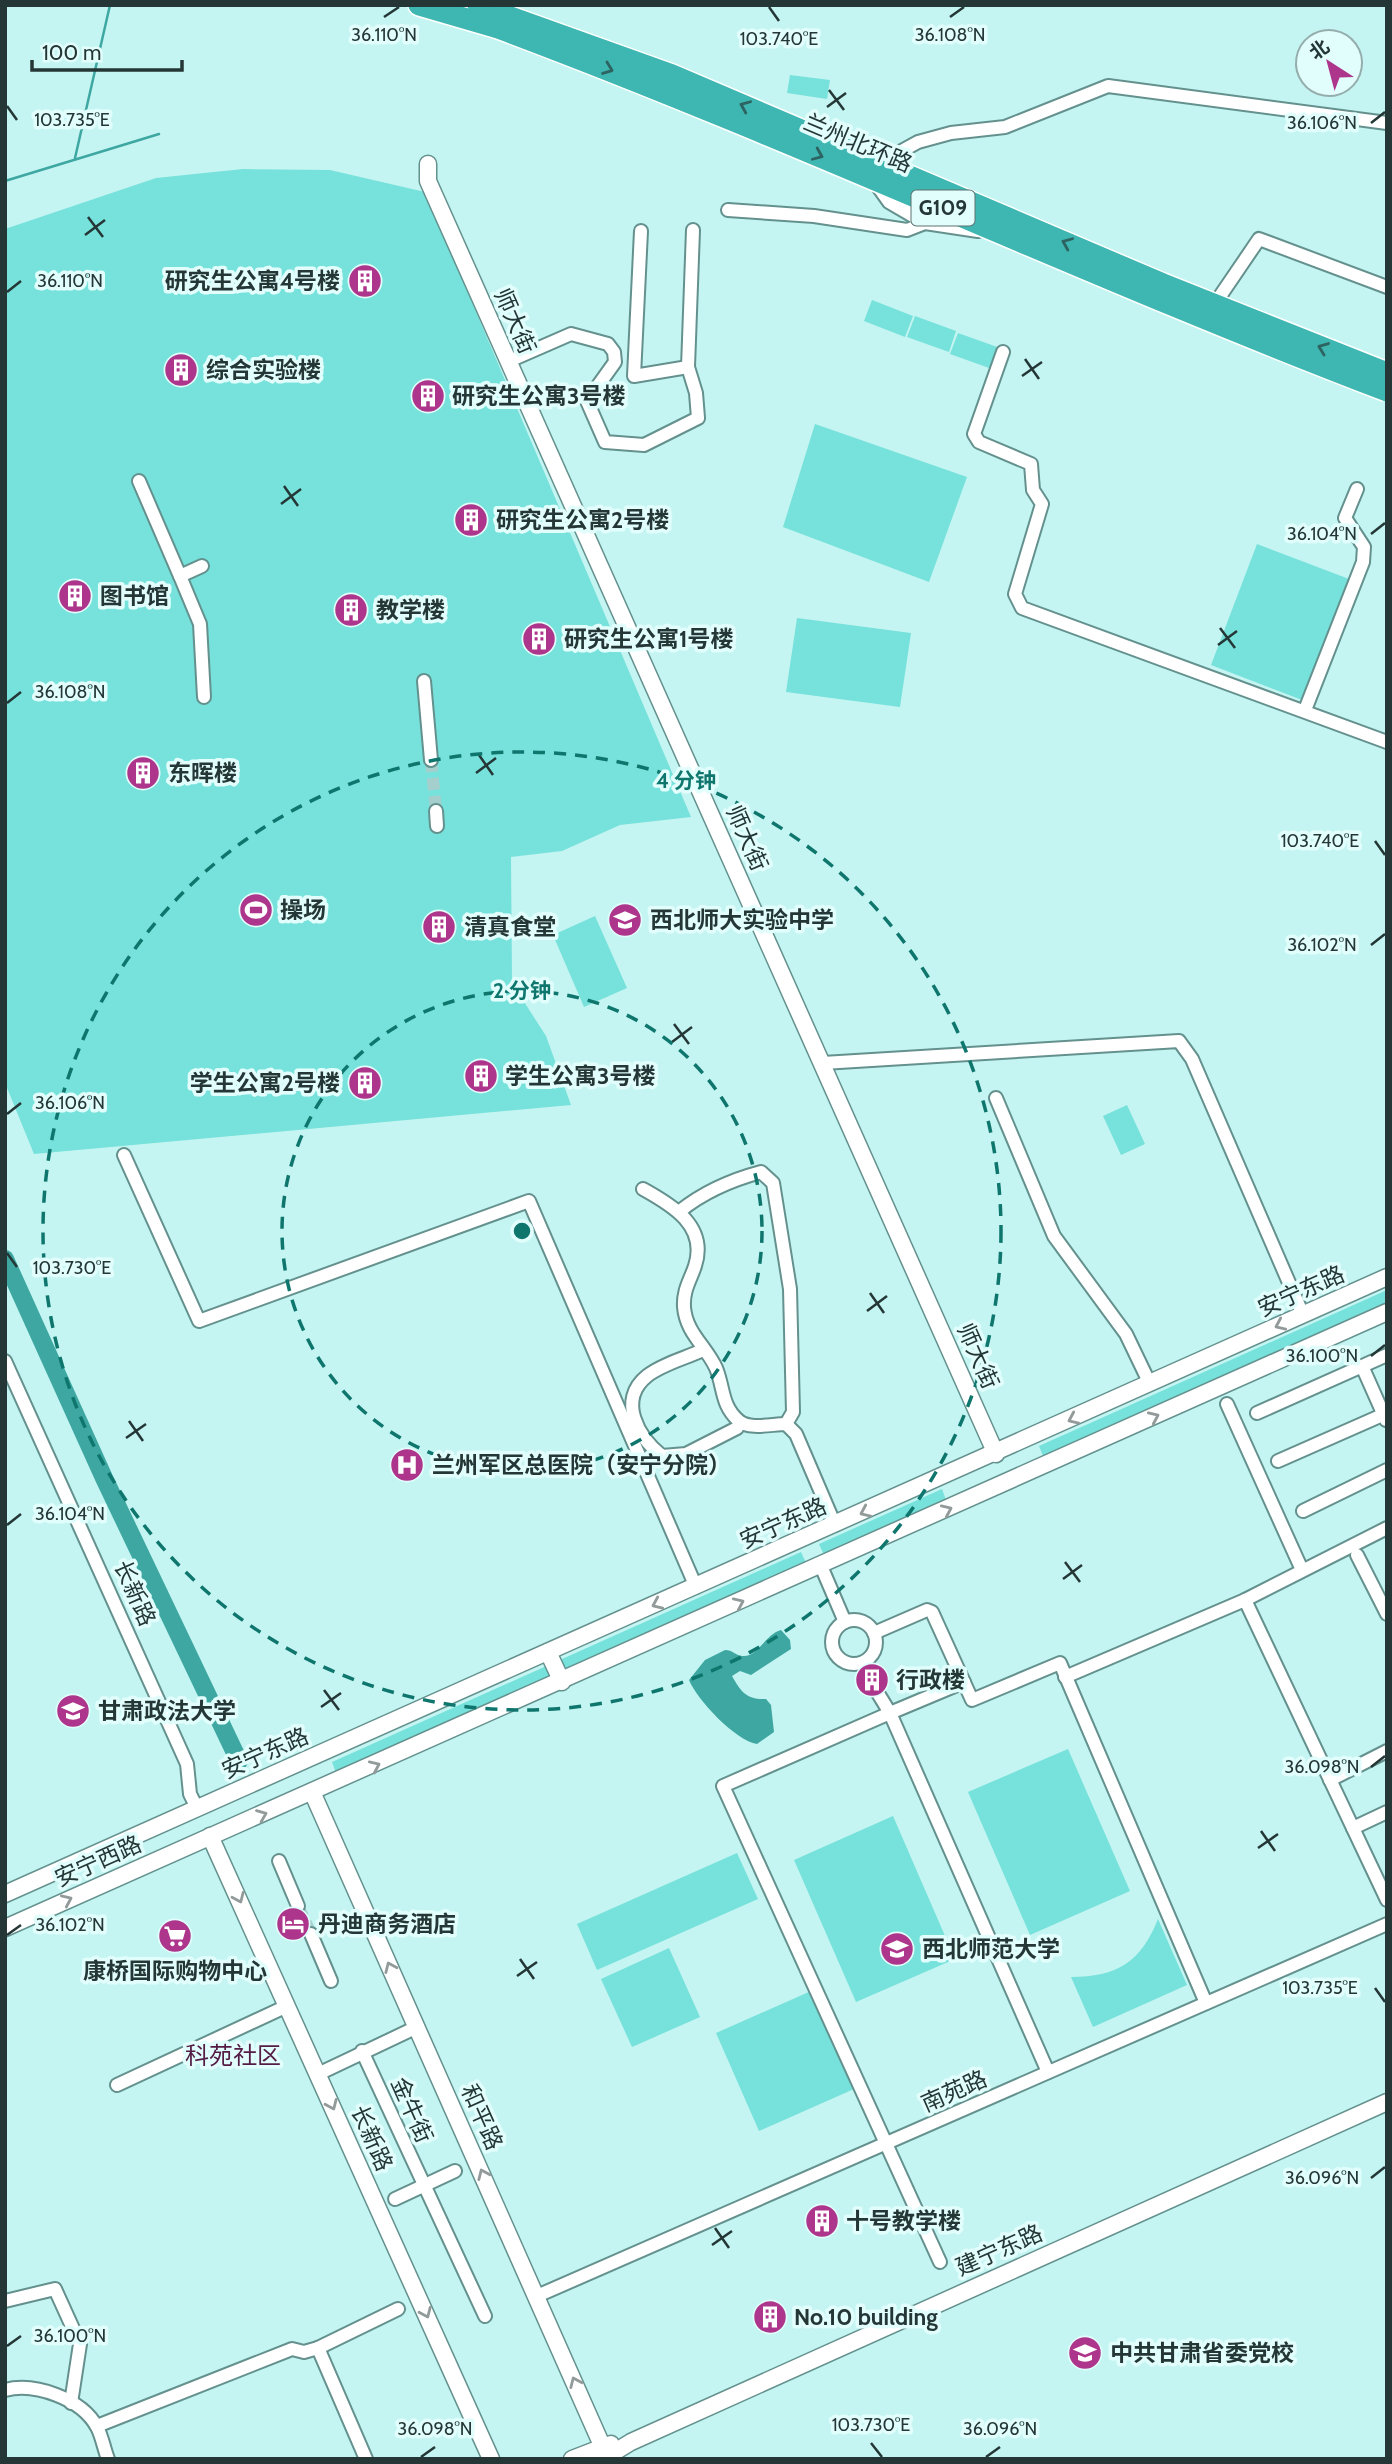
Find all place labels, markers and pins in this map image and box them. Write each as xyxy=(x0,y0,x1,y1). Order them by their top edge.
building icon: 研究生公寓4号楼 xyxy=(346,262,384,300)
place label: 研究生公寓4号楼 xyxy=(165,267,340,295)
building icon: 综合实验楼 xyxy=(162,351,200,389)
place label: 综合实验楼 xyxy=(206,356,321,384)
building icon: 研究生公寓3号楼 xyxy=(409,377,447,415)
place label: 研究生公寓3号楼 xyxy=(452,382,625,410)
building icon: 研究生公寓2号楼 xyxy=(452,501,490,539)
place label: 研究生公寓2号楼 xyxy=(496,506,669,534)
building icon: 图书馆 xyxy=(56,577,94,615)
place label: 图书馆 xyxy=(100,582,169,610)
building icon: 教学楼 xyxy=(332,591,370,629)
place label: 教学楼 xyxy=(376,596,445,624)
building icon: 研究生公寓1号楼 xyxy=(520,620,558,658)
place label: 研究生公寓1号楼 xyxy=(564,625,734,653)
building icon: 东晖楼 xyxy=(124,754,162,792)
place label: 东晖楼 xyxy=(168,759,237,787)
sports icon: 操场 xyxy=(237,891,275,929)
place label: 操场 xyxy=(280,896,326,924)
school or university icon: 西北师大实验中学 xyxy=(606,901,644,939)
place label: 西北师大实验中学 xyxy=(650,906,834,934)
building icon: 清真食堂 xyxy=(420,908,458,946)
place label: 清真食堂 xyxy=(464,913,556,941)
building icon: 学生公寓3号楼 xyxy=(462,1057,500,1095)
place label: 学生公寓3号楼 xyxy=(505,1062,655,1090)
building icon: 学生公寓2号楼 xyxy=(346,1064,384,1102)
place label: 学生公寓2号楼 xyxy=(190,1069,340,1097)
centre of rings xyxy=(510,1219,534,1243)
hospital icon: 兰州军区总医院（安宁分院） xyxy=(388,1446,426,1484)
place label: 兰州军区总医院（安宁分院） xyxy=(432,1451,731,1479)
building icon: 行政楼 xyxy=(853,1661,891,1699)
place label: 行政楼 xyxy=(896,1666,965,1694)
school or university icon: 甘肃政法大学 xyxy=(54,1692,92,1730)
place label: 甘肃政法大学 xyxy=(98,1697,236,1725)
hotel icon: 丹迪商务酒店 xyxy=(274,1905,312,1943)
place label: 丹迪商务酒店 xyxy=(318,1910,456,1938)
supermarket icon: 康桥国际购物中心 xyxy=(156,1917,194,1955)
school or university icon: 西北师范大学 xyxy=(878,1930,916,1968)
place label: 西北师范大学 xyxy=(922,1935,1060,1963)
place label: 康桥国际购物中心 xyxy=(83,1957,267,1985)
building icon: 十号教学楼 xyxy=(803,2202,841,2240)
place label: 十号教学楼 xyxy=(846,2207,961,2235)
building icon: No.10 building xyxy=(751,2298,789,2336)
place label: No.10 building xyxy=(794,2303,938,2331)
school or university icon: 中共甘肃省委党校 xyxy=(1066,2334,1104,2372)
place label: 中共甘肃省委党校 xyxy=(1110,2339,1294,2367)

